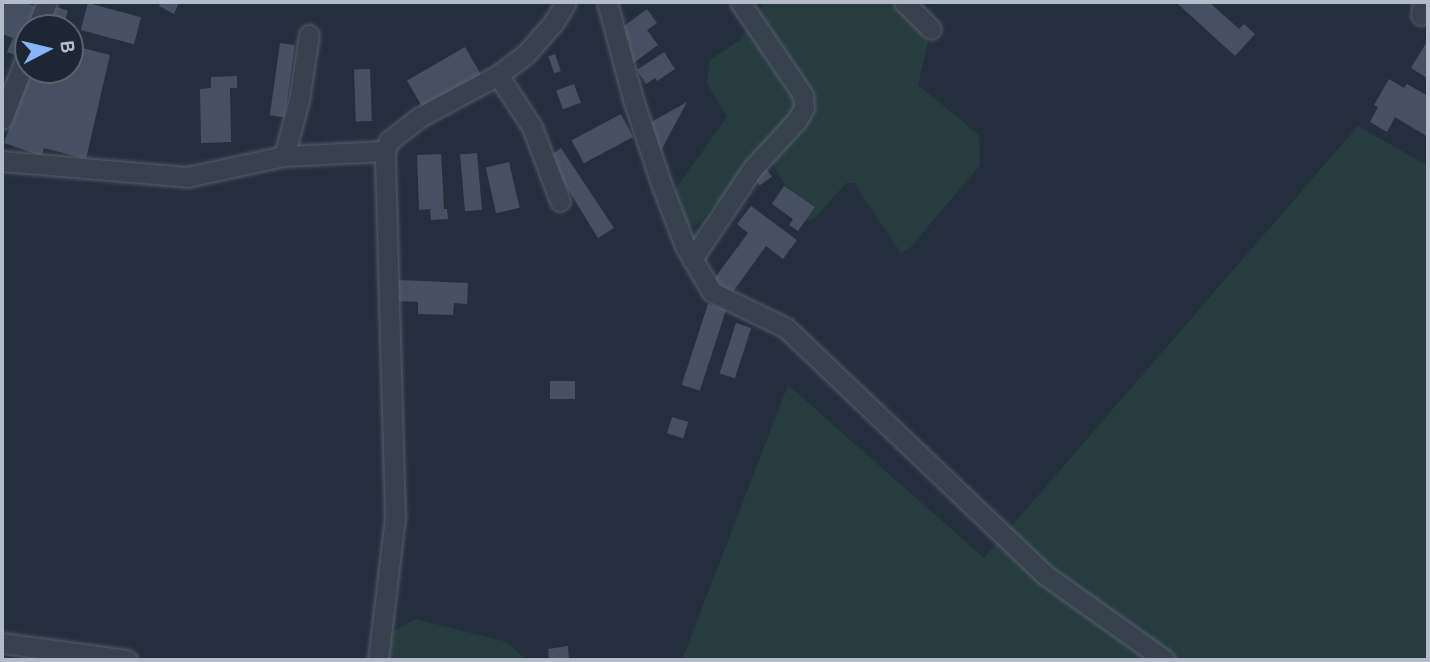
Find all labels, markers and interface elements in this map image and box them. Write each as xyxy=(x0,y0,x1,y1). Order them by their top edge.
north arrow xyxy=(14,14,84,84)
text: B xyxy=(55,39,81,54)

